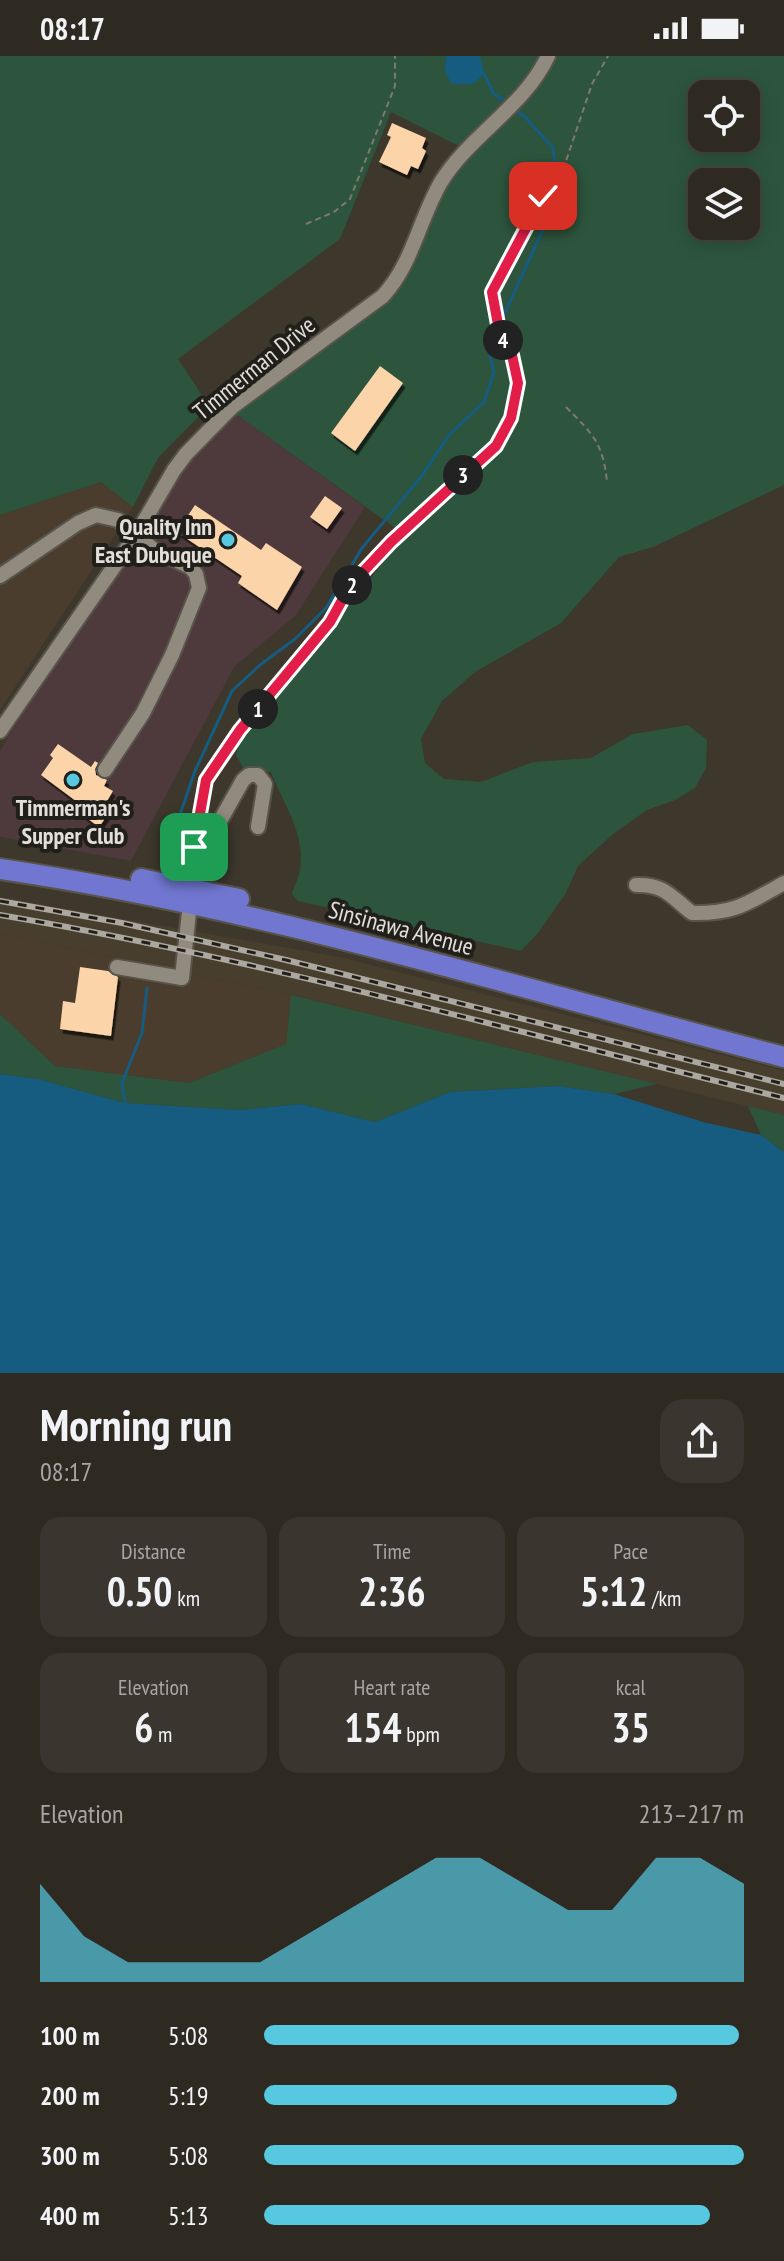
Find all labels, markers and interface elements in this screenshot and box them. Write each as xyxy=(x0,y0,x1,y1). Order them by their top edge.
text: 08:17 xyxy=(40,9,105,48)
map controls xyxy=(688,80,760,240)
button: locate xyxy=(688,80,760,152)
pin xyxy=(509,162,577,230)
button: layers xyxy=(688,168,760,240)
icon: check xyxy=(521,174,565,218)
street label: Timmerman Drive xyxy=(187,309,321,427)
pin: 4 xyxy=(483,320,523,360)
text: 4 xyxy=(498,326,508,354)
pin: 3 xyxy=(443,455,483,495)
text: 3 xyxy=(458,461,468,489)
place label: Quality Inn East Dubuque xyxy=(95,511,212,570)
marker: Quality Inn East Dubuque xyxy=(219,531,237,549)
pin: 2 xyxy=(332,565,372,605)
text: 2 xyxy=(347,571,357,599)
pin: 1 xyxy=(238,689,278,729)
text: 1 xyxy=(253,695,263,723)
marker: Timmerman's Supper Club xyxy=(64,771,82,789)
place label: Timmerman's Supper Club xyxy=(16,792,130,851)
pin xyxy=(160,813,228,881)
icon: arrive xyxy=(172,825,216,869)
street label: Sinsinawa Avenue xyxy=(325,894,477,962)
text: Morning run xyxy=(40,1396,232,1453)
button: share xyxy=(660,1399,744,1483)
text: 08:17 xyxy=(40,1455,92,1488)
text: Distance xyxy=(121,1537,186,1565)
text: Time xyxy=(373,1537,411,1565)
text: Pace xyxy=(613,1537,648,1565)
text: 0.50 xyxy=(107,1565,172,1617)
text: 2:36 xyxy=(358,1565,426,1617)
text: 5:12 xyxy=(580,1565,647,1617)
text: km xyxy=(172,1584,200,1612)
text: /km xyxy=(647,1584,681,1612)
text: Elevation xyxy=(118,1673,189,1701)
text: Heart rate xyxy=(354,1673,430,1701)
text: kcal xyxy=(616,1673,646,1701)
text: 6 xyxy=(134,1701,153,1753)
text: 154 xyxy=(344,1701,402,1753)
text: 35 xyxy=(612,1701,650,1753)
text: m xyxy=(153,1720,172,1748)
text: bpm xyxy=(402,1720,440,1748)
text: Elevation xyxy=(40,1797,123,1830)
text: 213–217 m xyxy=(639,1797,744,1830)
text: 100 m xyxy=(40,2019,100,2052)
text: 5:08 xyxy=(168,2019,208,2052)
text: 200 m xyxy=(40,2079,100,2112)
text: 5:19 xyxy=(168,2079,208,2112)
text: 300 m xyxy=(40,2139,100,2172)
text: 5:08 xyxy=(168,2139,208,2172)
text: 400 m xyxy=(40,2199,100,2232)
text: 5:13 xyxy=(168,2199,208,2232)

